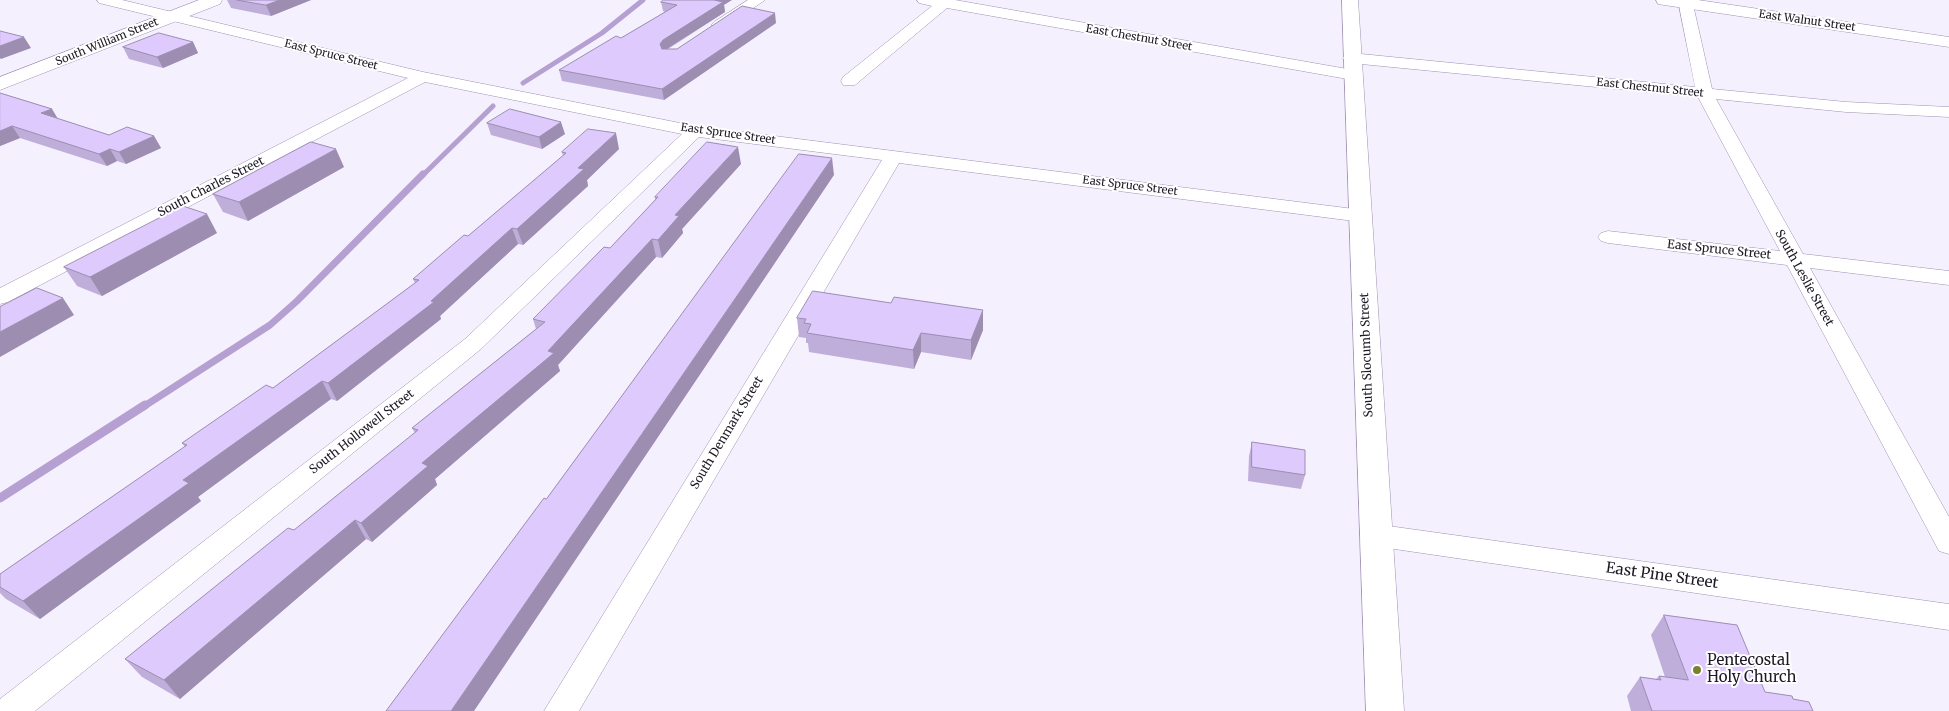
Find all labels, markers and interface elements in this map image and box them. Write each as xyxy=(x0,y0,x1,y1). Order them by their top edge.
street label: East Walnut Street xyxy=(1758,8,1856,34)
street label: South William Street xyxy=(54,15,160,69)
street label: East Chestnut Street xyxy=(1085,22,1193,54)
street label: East Spruce Street xyxy=(283,37,379,73)
street label: East Chestnut Street xyxy=(1596,76,1704,100)
street label: East Spruce Street xyxy=(680,121,776,147)
street label: South Charles Street xyxy=(155,154,267,220)
street label: East Spruce Street xyxy=(1082,174,1178,198)
street label: South Leslie Street xyxy=(1772,227,1836,329)
street label: East Spruce Street xyxy=(1666,237,1772,263)
street label: South Slocumb Street xyxy=(1358,292,1376,418)
street label: South Denmark Street xyxy=(688,374,766,492)
street label: South Hollowell Street xyxy=(307,387,417,477)
street label: East Pine Street xyxy=(1605,559,1719,593)
place label: Pentecostal Holy Church xyxy=(1707,652,1796,687)
marker: Pentecostal Holy Church xyxy=(1691,664,1703,676)

